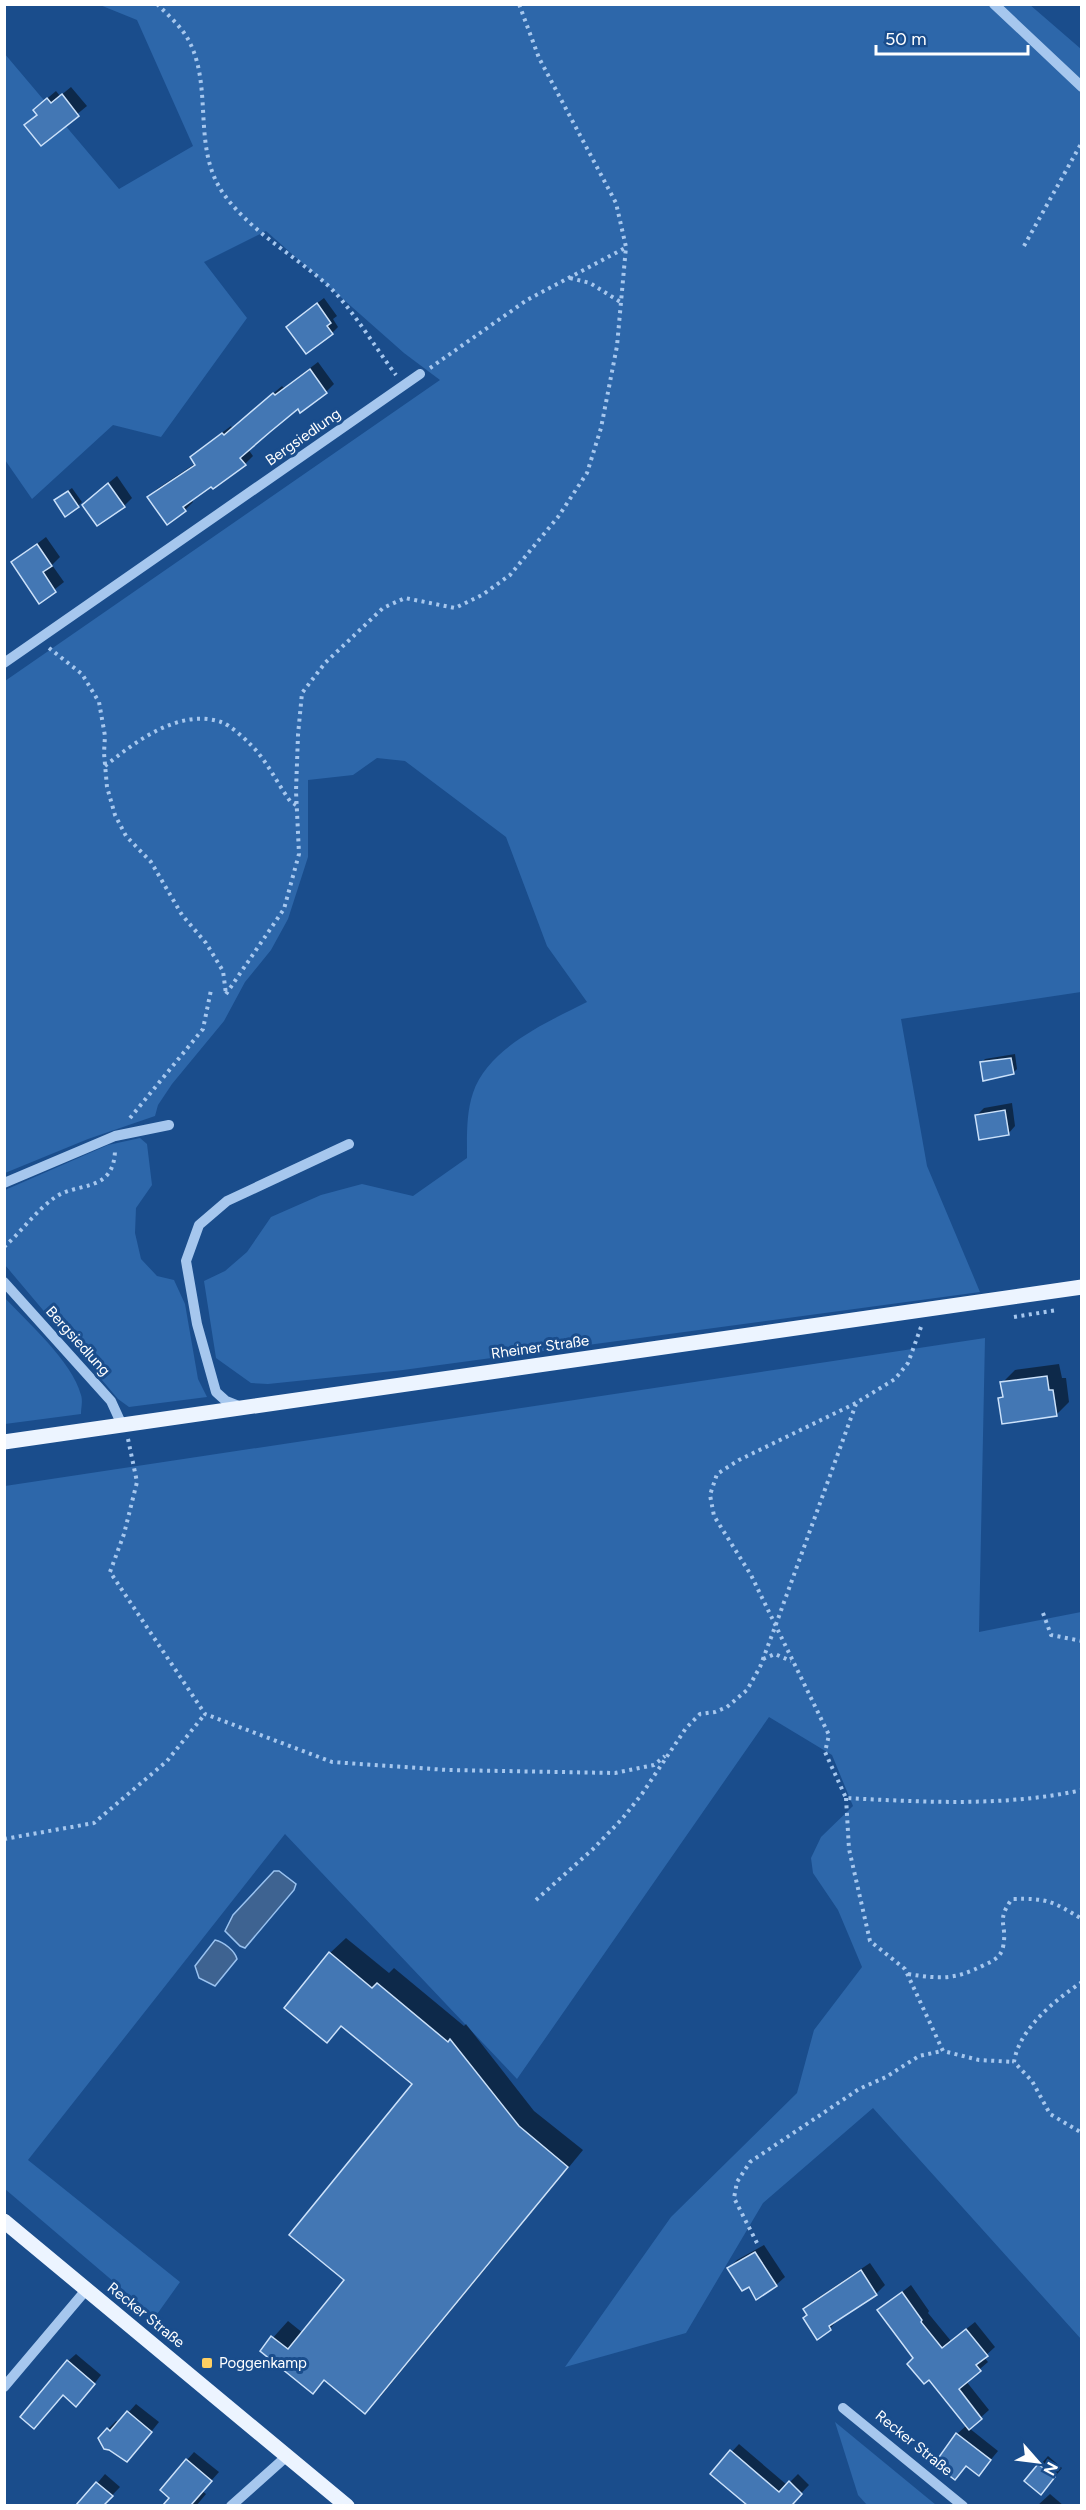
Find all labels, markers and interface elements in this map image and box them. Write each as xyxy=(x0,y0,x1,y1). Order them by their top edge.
scale bar xyxy=(876,18,1028,56)
text: 50 m xyxy=(885,28,927,50)
street label: Bergsiedlung xyxy=(262,405,344,469)
street label: Bergsiedlung xyxy=(42,1302,114,1380)
street label: Rheiner Straße xyxy=(490,1331,590,1363)
street label: Recker Straße xyxy=(104,2278,188,2352)
place label: Poggenkamp xyxy=(219,2354,307,2372)
marker: Poggenkamp xyxy=(200,2356,214,2370)
street label: Recker Straße xyxy=(872,2406,956,2480)
north arrow xyxy=(1008,2432,1068,2492)
text: N xyxy=(1040,2459,1062,2479)

